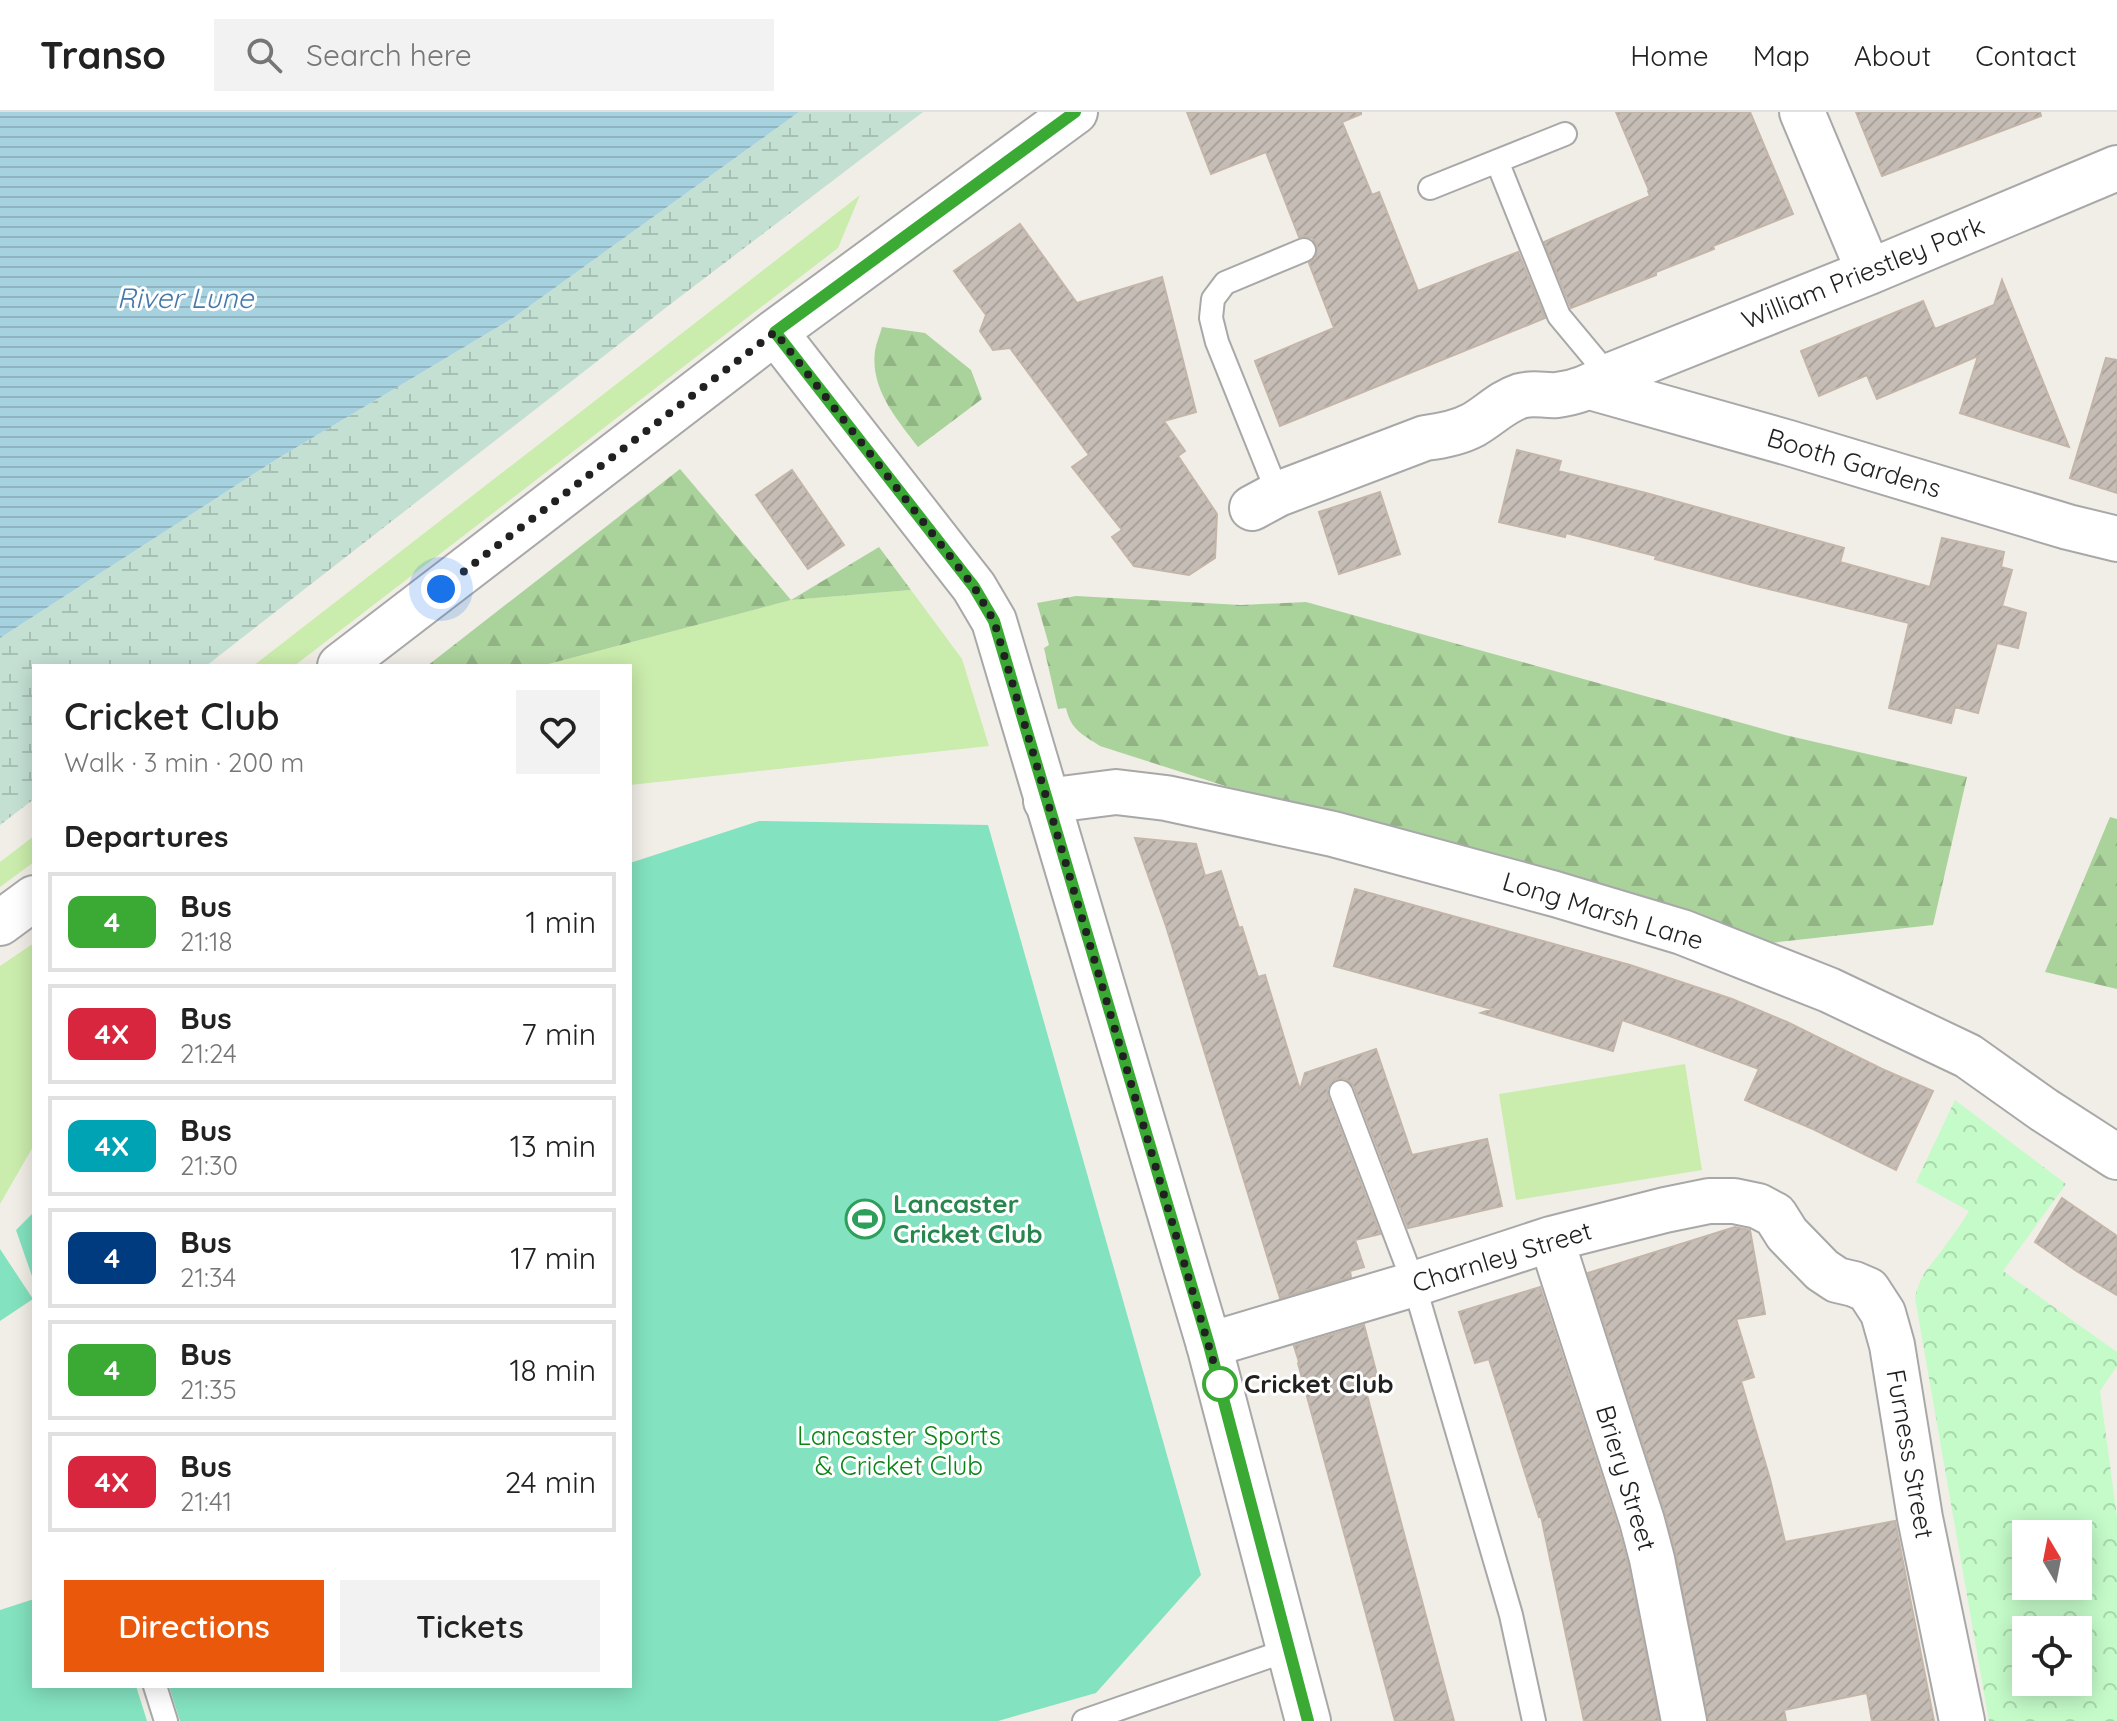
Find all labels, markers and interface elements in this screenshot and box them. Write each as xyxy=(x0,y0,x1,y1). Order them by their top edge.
search box xyxy=(214,19,774,91)
text: Transo xyxy=(40,31,166,79)
icon: search xyxy=(242,33,286,77)
text: Search here xyxy=(306,36,472,74)
text: Home xyxy=(1630,38,1709,73)
text: Map xyxy=(1753,38,1810,73)
text: About xyxy=(1854,38,1931,73)
text: Contact xyxy=(1975,38,2077,73)
street label: William Priestley Park xyxy=(1737,209,1989,336)
water label: River Lune xyxy=(117,280,254,315)
street label: Booth Gardens xyxy=(1763,420,1945,505)
your location xyxy=(421,569,461,609)
button: heart xyxy=(516,690,600,774)
text: Cricket Club xyxy=(64,692,280,740)
text: Walk · 3 min · 200 m xyxy=(64,746,304,779)
text: Departures xyxy=(64,817,229,855)
street label: Long Marsh Lane xyxy=(1499,864,1708,957)
text: Bus xyxy=(180,887,232,925)
text: 1 min xyxy=(526,903,596,941)
text: 4 xyxy=(104,904,120,939)
text: 21:18 xyxy=(180,925,233,958)
text: Bus xyxy=(180,999,232,1037)
text: 7 min xyxy=(521,1015,596,1053)
text: 4X xyxy=(95,1016,129,1051)
text: 21:24 xyxy=(180,1037,237,1070)
text: Bus xyxy=(180,1111,232,1149)
text: 13 min xyxy=(510,1127,596,1165)
text: 4X xyxy=(95,1128,129,1163)
text: 21:30 xyxy=(180,1149,238,1182)
place label: Lancaster Cricket Club xyxy=(893,1187,1043,1250)
sports icon: Lancaster Cricket Club xyxy=(844,1198,886,1240)
street label: Charnley Street xyxy=(1408,1214,1595,1299)
text: Bus xyxy=(180,1223,232,1261)
text: 17 min xyxy=(510,1239,596,1277)
text: 4 xyxy=(104,1240,120,1275)
text: 21:34 xyxy=(180,1261,236,1294)
text: Bus xyxy=(180,1335,232,1373)
text: 18 min xyxy=(509,1351,596,1389)
text: 4 xyxy=(104,1352,120,1387)
marker: Cricket Club xyxy=(1203,1367,1237,1401)
place label: Cricket Club xyxy=(1244,1367,1394,1400)
street label: Furness Street xyxy=(1879,1367,1942,1541)
text: 21:35 xyxy=(180,1373,237,1406)
street label: Briery Street xyxy=(1589,1401,1664,1554)
park label: Lancaster Sports & Cricket Club xyxy=(797,1419,1001,1482)
text: Bus xyxy=(180,1447,232,1485)
text: 24 min xyxy=(505,1463,596,1501)
text: 4X xyxy=(95,1464,129,1499)
text: 21:41 xyxy=(180,1485,232,1518)
north arrow xyxy=(2012,1520,2092,1600)
map controls xyxy=(2012,1520,2092,1696)
button: Directions xyxy=(64,1580,324,1672)
button: Tickets xyxy=(340,1580,600,1672)
button: locate xyxy=(2012,1616,2092,1696)

